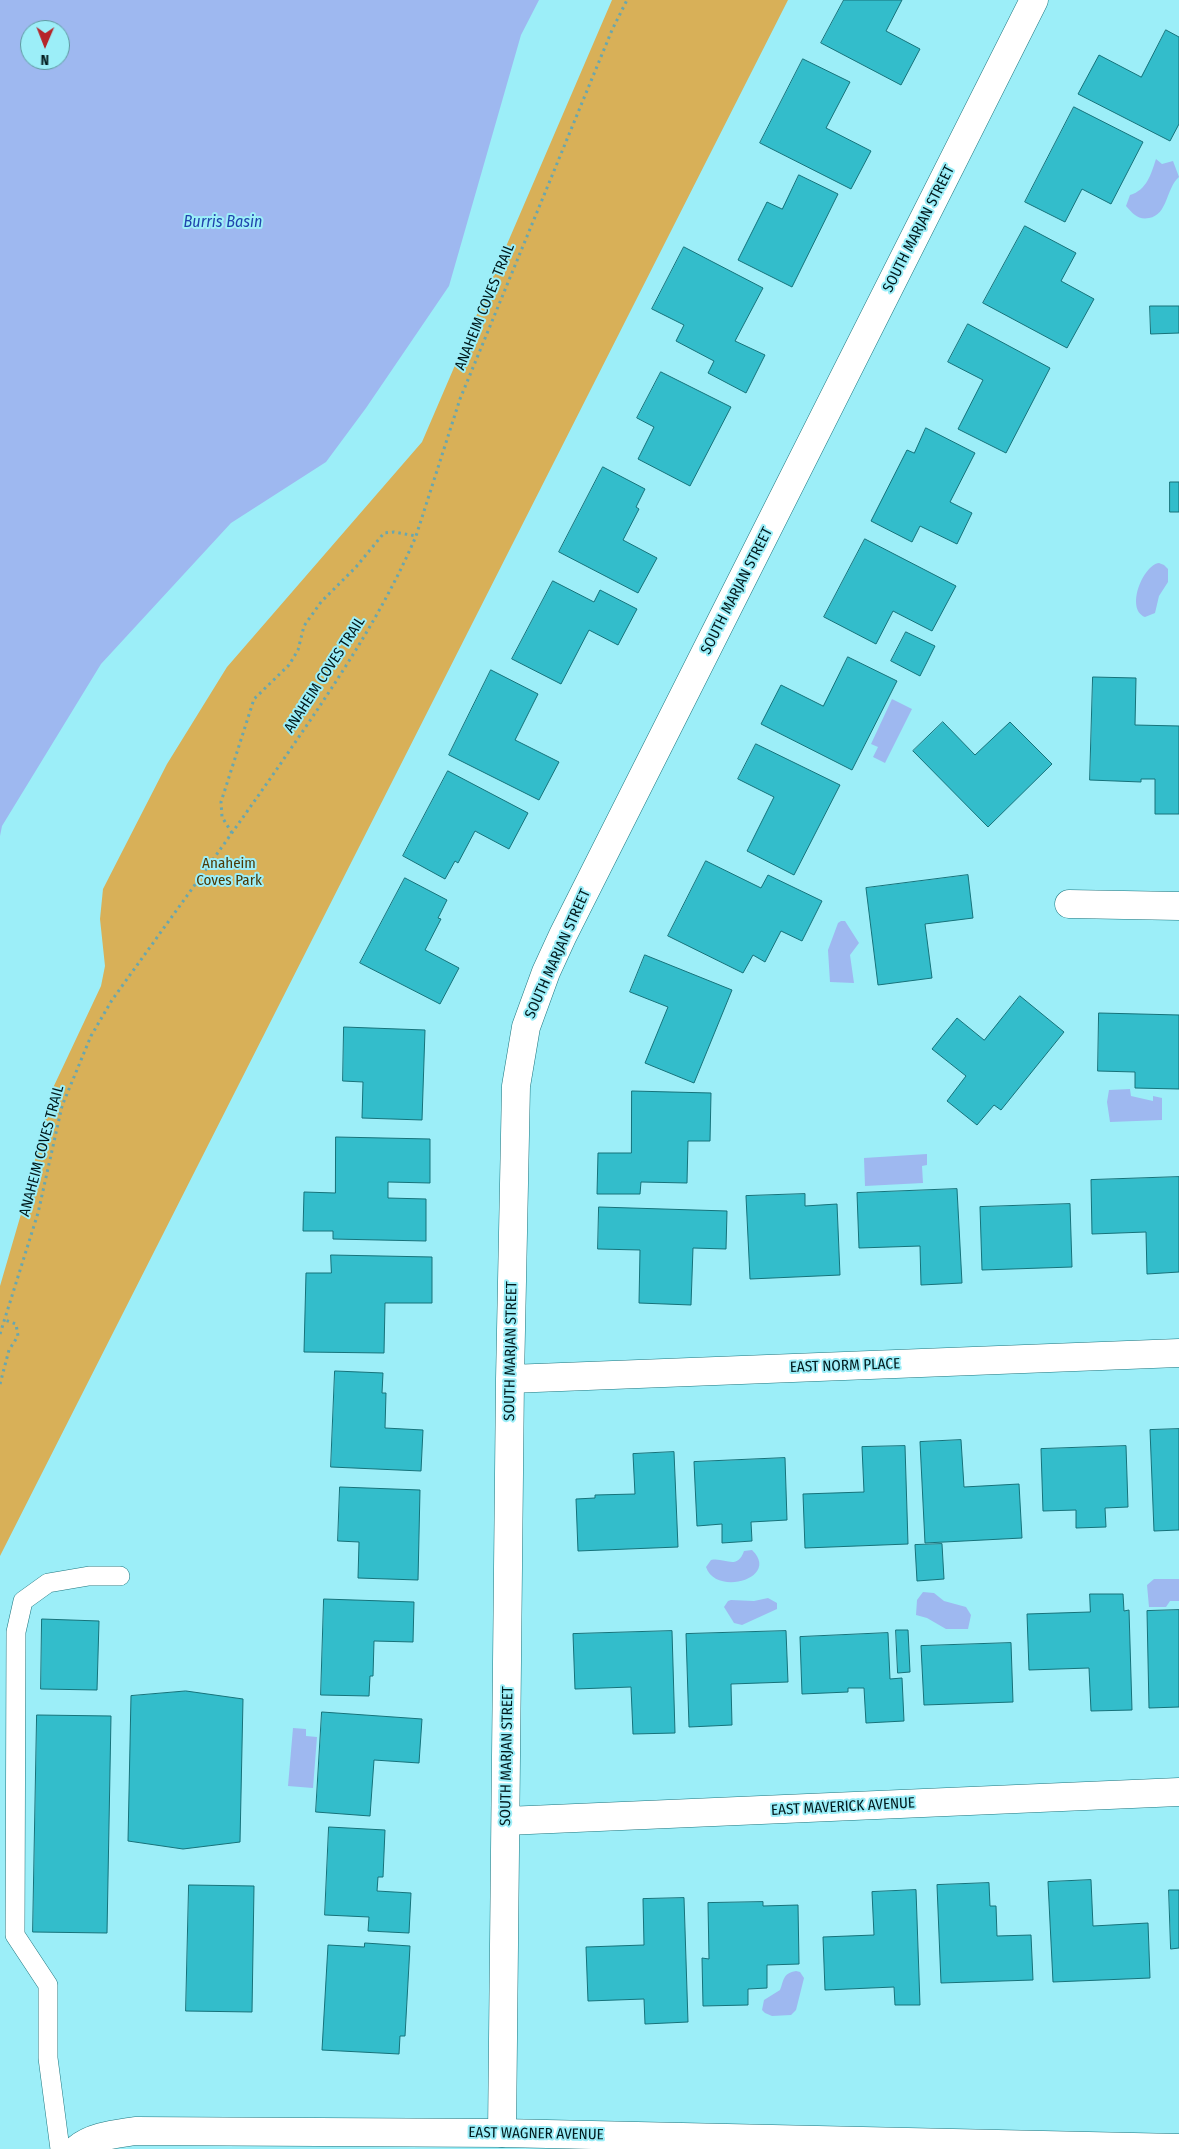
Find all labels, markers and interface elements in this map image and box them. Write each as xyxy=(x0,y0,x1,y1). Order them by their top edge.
north arrow xyxy=(20,20,70,70)
text: N xyxy=(40,51,49,68)
street label: SOUTH MARJAN STREET xyxy=(879,163,959,295)
water label: Burris Basin xyxy=(184,213,262,233)
street label: ANAHEIM COVES TRAIL xyxy=(451,241,519,373)
street label: SOUTH MARJAN STREET xyxy=(697,525,777,657)
street label: ANAHEIM COVES TRAIL xyxy=(281,614,369,736)
park label: Anaheim Coves Park xyxy=(196,855,262,890)
street label: SOUTH MARJAN STREET xyxy=(521,887,595,1021)
street label: ANAHEIM COVES TRAIL xyxy=(16,1084,68,1218)
street label: SOUTH MARJAN STREET xyxy=(501,1281,521,1421)
street label: EAST NORM PLACE xyxy=(790,1355,900,1377)
street label: SOUTH MARJAN STREET xyxy=(497,1686,517,1826)
street label: EAST MAVERICK AVENUE xyxy=(771,1794,915,1820)
street label: EAST WAGNER AVENUE xyxy=(468,2124,604,2144)

